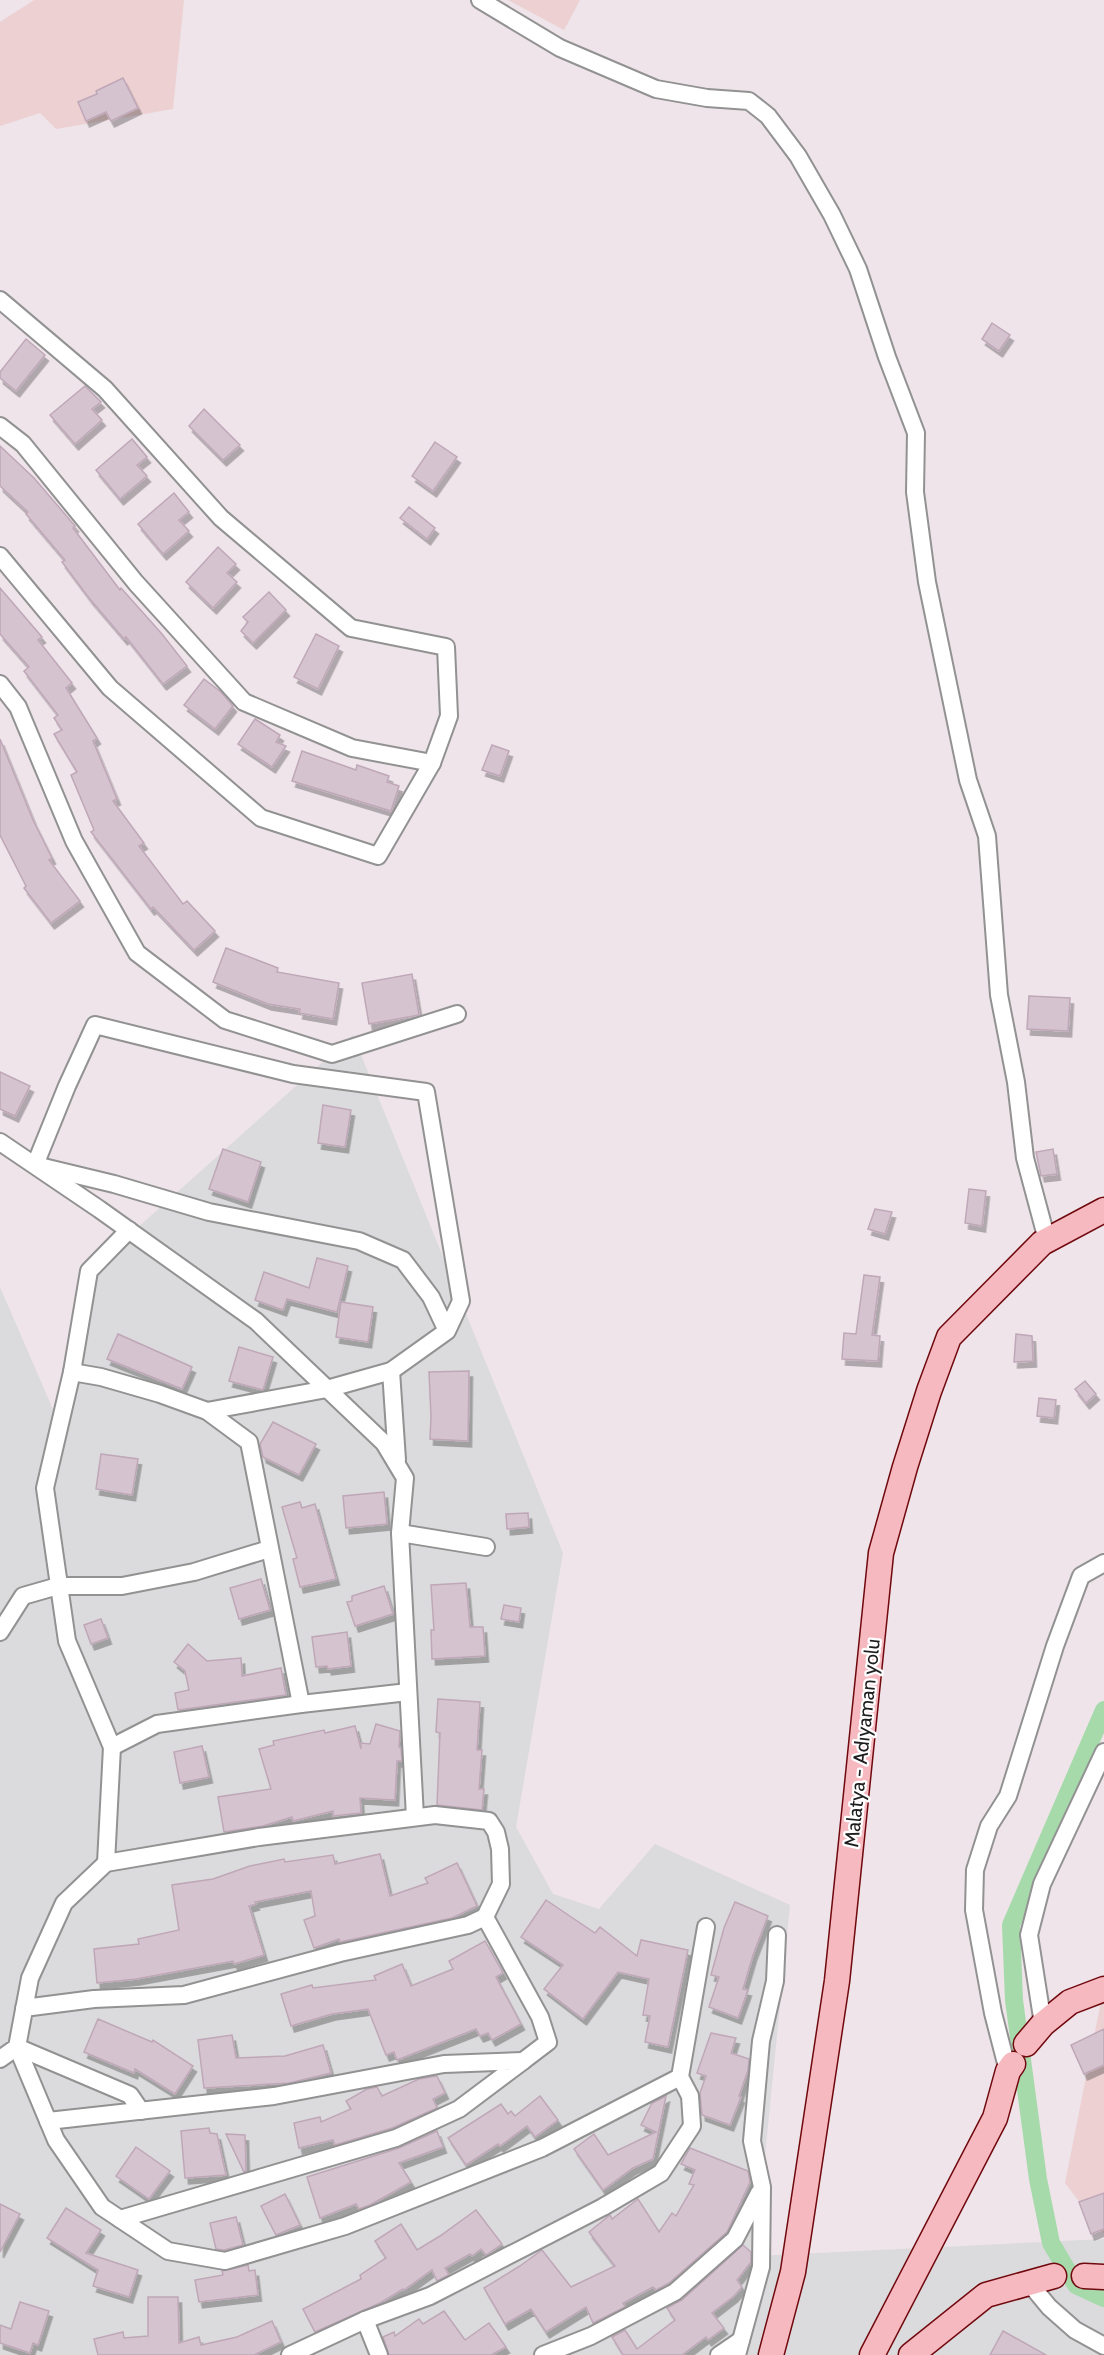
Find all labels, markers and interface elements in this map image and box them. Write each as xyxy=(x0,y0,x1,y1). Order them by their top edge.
street label: Malatya - Adıyaman yolu xyxy=(839,1638,885,1848)

